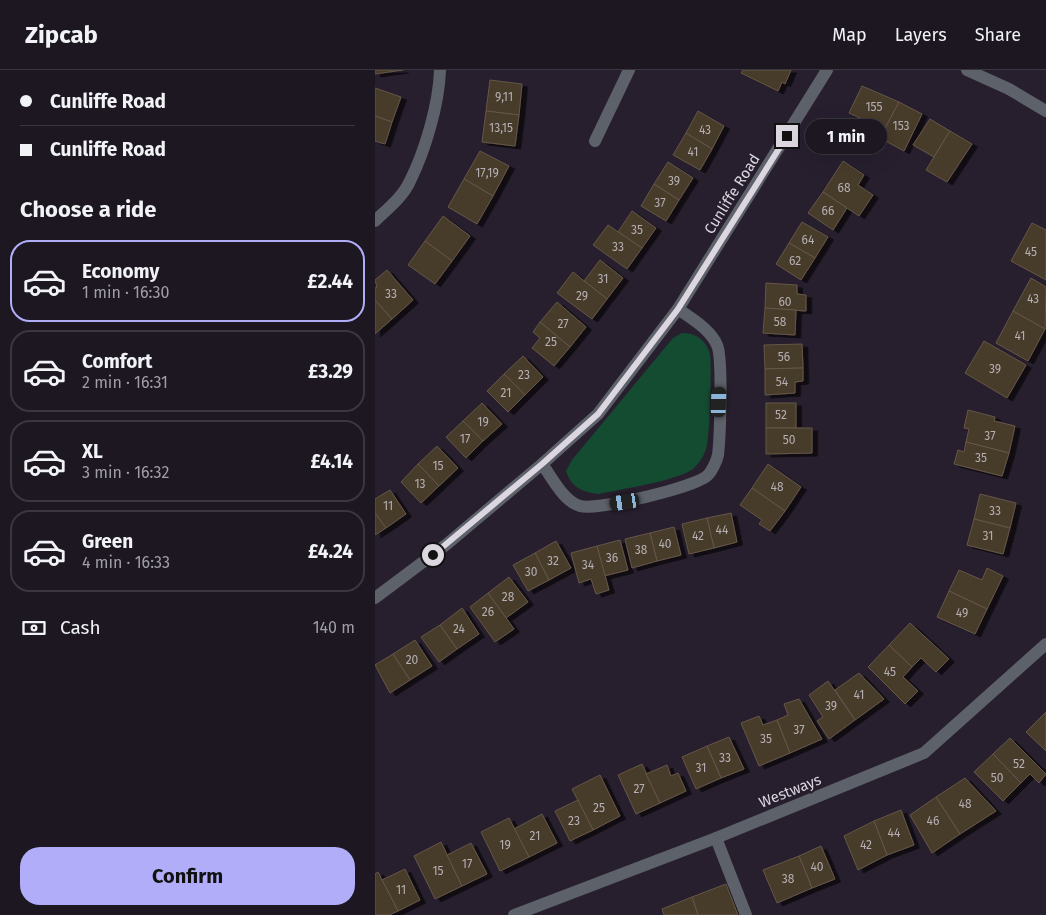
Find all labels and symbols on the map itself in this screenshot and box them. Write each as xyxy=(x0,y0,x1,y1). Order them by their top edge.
house number: 9,11 xyxy=(495,90,513,104)
house number: 155 xyxy=(865,100,883,114)
callout: 1 min xyxy=(805,118,887,154)
house number: 153 xyxy=(892,119,910,133)
house number: 13,15 xyxy=(489,121,513,135)
house number: 43 xyxy=(699,123,711,137)
route end xyxy=(776,125,798,147)
house number: 41 xyxy=(688,145,698,159)
street label: Cunliffe Road xyxy=(700,151,764,237)
house number: 17,19 xyxy=(475,166,499,180)
house number: 39 xyxy=(668,174,680,188)
house number: 68 xyxy=(837,181,851,195)
house number: 37 xyxy=(654,196,666,210)
house number: 66 xyxy=(822,204,834,218)
house number: 35 xyxy=(631,223,643,237)
house number: 64 xyxy=(802,233,815,247)
house number: 33 xyxy=(612,240,624,254)
house number: 45 xyxy=(1025,245,1037,259)
house number: 62 xyxy=(789,254,801,268)
house number: 31 xyxy=(598,272,608,286)
house number: 33 xyxy=(385,287,397,301)
house number: 29 xyxy=(576,289,588,303)
house number: 43 xyxy=(1027,292,1039,306)
house number: 60 xyxy=(778,295,792,309)
house number: 58 xyxy=(774,315,787,329)
house number: 27 xyxy=(557,317,569,331)
house number: 41 xyxy=(1015,329,1025,343)
house number: 25 xyxy=(545,335,557,349)
house number: 56 xyxy=(778,350,790,364)
house number: 39 xyxy=(989,362,1001,376)
house number: 23 xyxy=(518,368,530,382)
house number: 54 xyxy=(776,375,789,389)
house number: 21 xyxy=(501,386,511,400)
car xyxy=(710,387,727,417)
house number: 52 xyxy=(775,408,787,422)
house number: 19 xyxy=(477,415,489,429)
house number: 37 xyxy=(984,429,996,443)
house number: 17 xyxy=(460,432,470,446)
house number: 50 xyxy=(783,433,796,447)
house number: 35 xyxy=(975,451,987,465)
house number: 15 xyxy=(432,459,444,473)
house number: 13 xyxy=(414,477,426,491)
house number: 48 xyxy=(771,480,784,494)
car xyxy=(609,492,640,512)
house number: 11 xyxy=(383,499,393,513)
house number: 33 xyxy=(989,504,1001,518)
house number: 44 xyxy=(716,523,729,537)
house number: 42 xyxy=(692,529,704,543)
house number: 31 xyxy=(983,529,993,543)
house number: 40 xyxy=(658,537,672,551)
house number: 38 xyxy=(635,543,648,557)
route start xyxy=(422,544,444,566)
house number: 36 xyxy=(606,551,618,565)
house number: 32 xyxy=(547,554,559,568)
house number: 34 xyxy=(582,558,595,572)
house number: 30 xyxy=(525,565,538,579)
house number: 28 xyxy=(502,590,515,604)
house number: 26 xyxy=(482,605,494,619)
house number: 49 xyxy=(956,606,968,620)
house number: 24 xyxy=(453,622,466,636)
house number: 20 xyxy=(406,653,419,667)
house number: 45 xyxy=(884,665,896,679)
house number: 41 xyxy=(854,688,864,702)
house number: 39 xyxy=(825,699,837,713)
house number: 37 xyxy=(793,723,805,737)
house number: 35 xyxy=(760,732,772,746)
house number: 33 xyxy=(719,751,731,765)
house number: 52 xyxy=(1013,757,1025,771)
house number: 31 xyxy=(696,761,706,775)
street label: Westways xyxy=(756,770,824,812)
house number: 50 xyxy=(991,771,1004,785)
house number: 27 xyxy=(633,782,645,796)
house number: 48 xyxy=(959,797,972,811)
house number: 25 xyxy=(593,801,605,815)
house number: 23 xyxy=(568,814,580,828)
house number: 46 xyxy=(927,814,939,828)
house number: 44 xyxy=(888,826,901,840)
house number: 21 xyxy=(530,829,540,843)
house number: 19 xyxy=(499,838,511,852)
house number: 42 xyxy=(860,838,872,852)
house number: 17 xyxy=(462,857,472,871)
house number: 40 xyxy=(810,860,824,874)
house number: 15 xyxy=(432,864,444,878)
house number: 38 xyxy=(782,872,795,886)
house number: 11 xyxy=(396,883,406,897)

